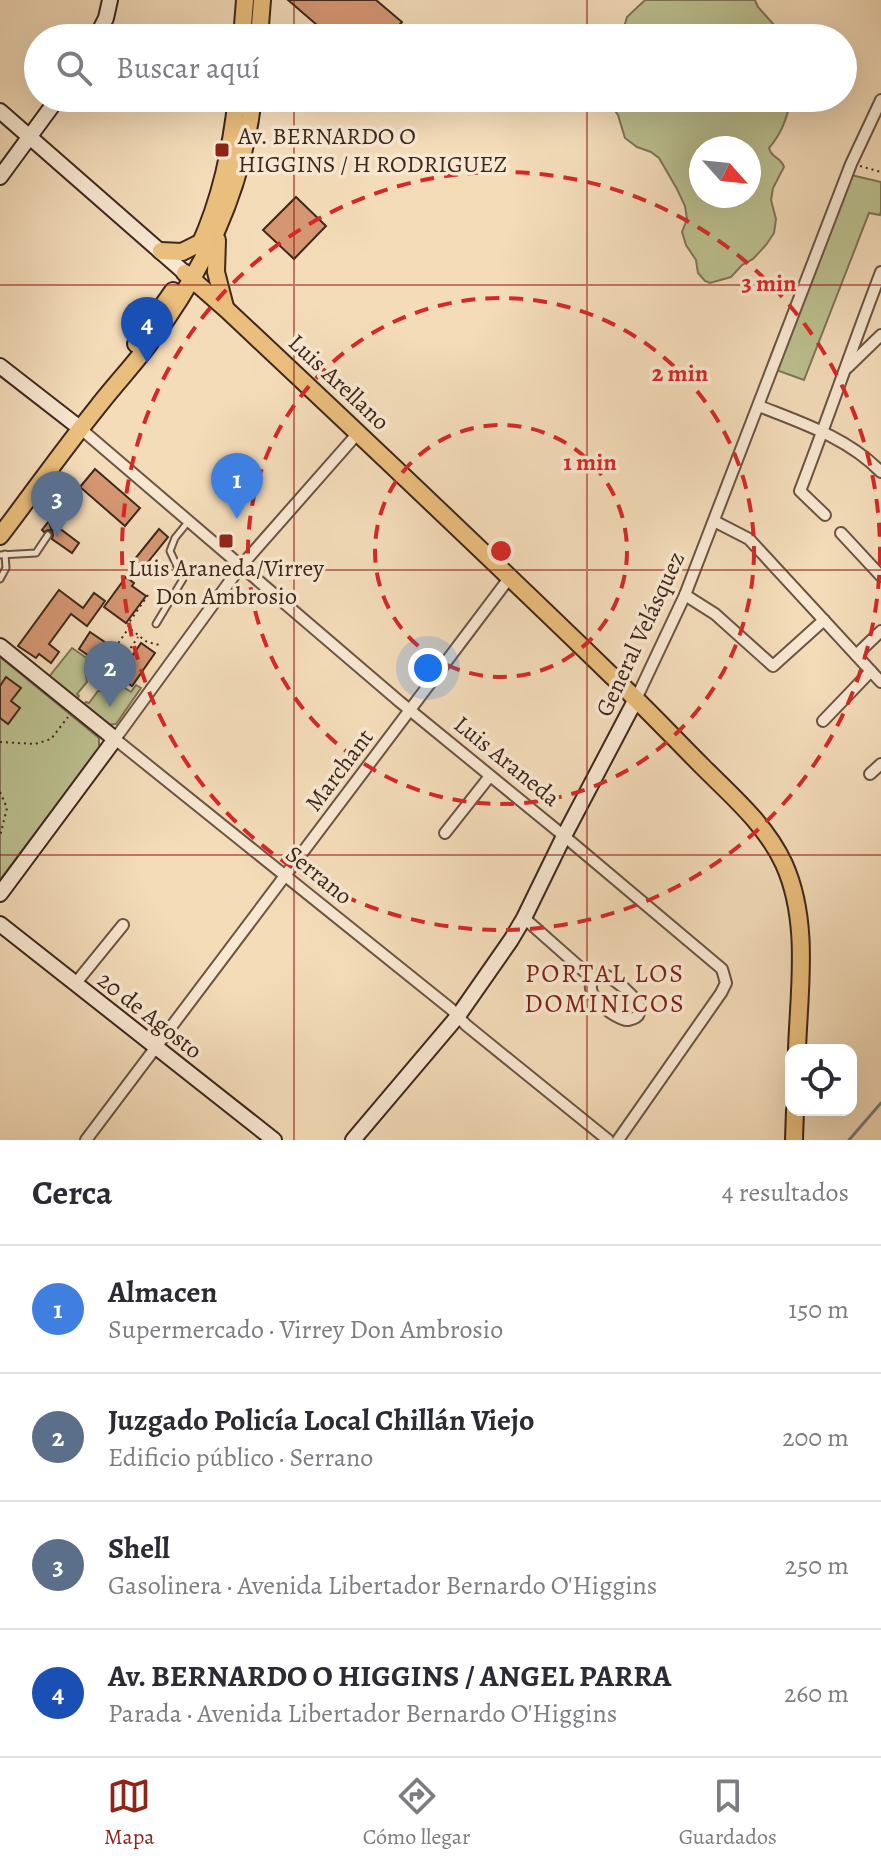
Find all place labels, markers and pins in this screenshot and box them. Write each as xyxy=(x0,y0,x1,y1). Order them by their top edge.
place label: Av. BERNARDO O HIGGINS / H RODRIGUEZ xyxy=(237,120,507,180)
marker: Av. BERNARDO O HIGGINS / H RODRIGUEZ xyxy=(213,141,231,159)
pin: 4 xyxy=(121,297,173,363)
pin: 1 xyxy=(211,453,263,519)
pin: 3 xyxy=(31,471,83,537)
marker: Luis Araneda/Virrey Don Ambrosio xyxy=(217,532,235,550)
centre of rings xyxy=(487,537,515,565)
place label: Luis Araneda/Virrey Don Ambrosio xyxy=(128,552,324,612)
pin: 2 xyxy=(84,641,136,707)

